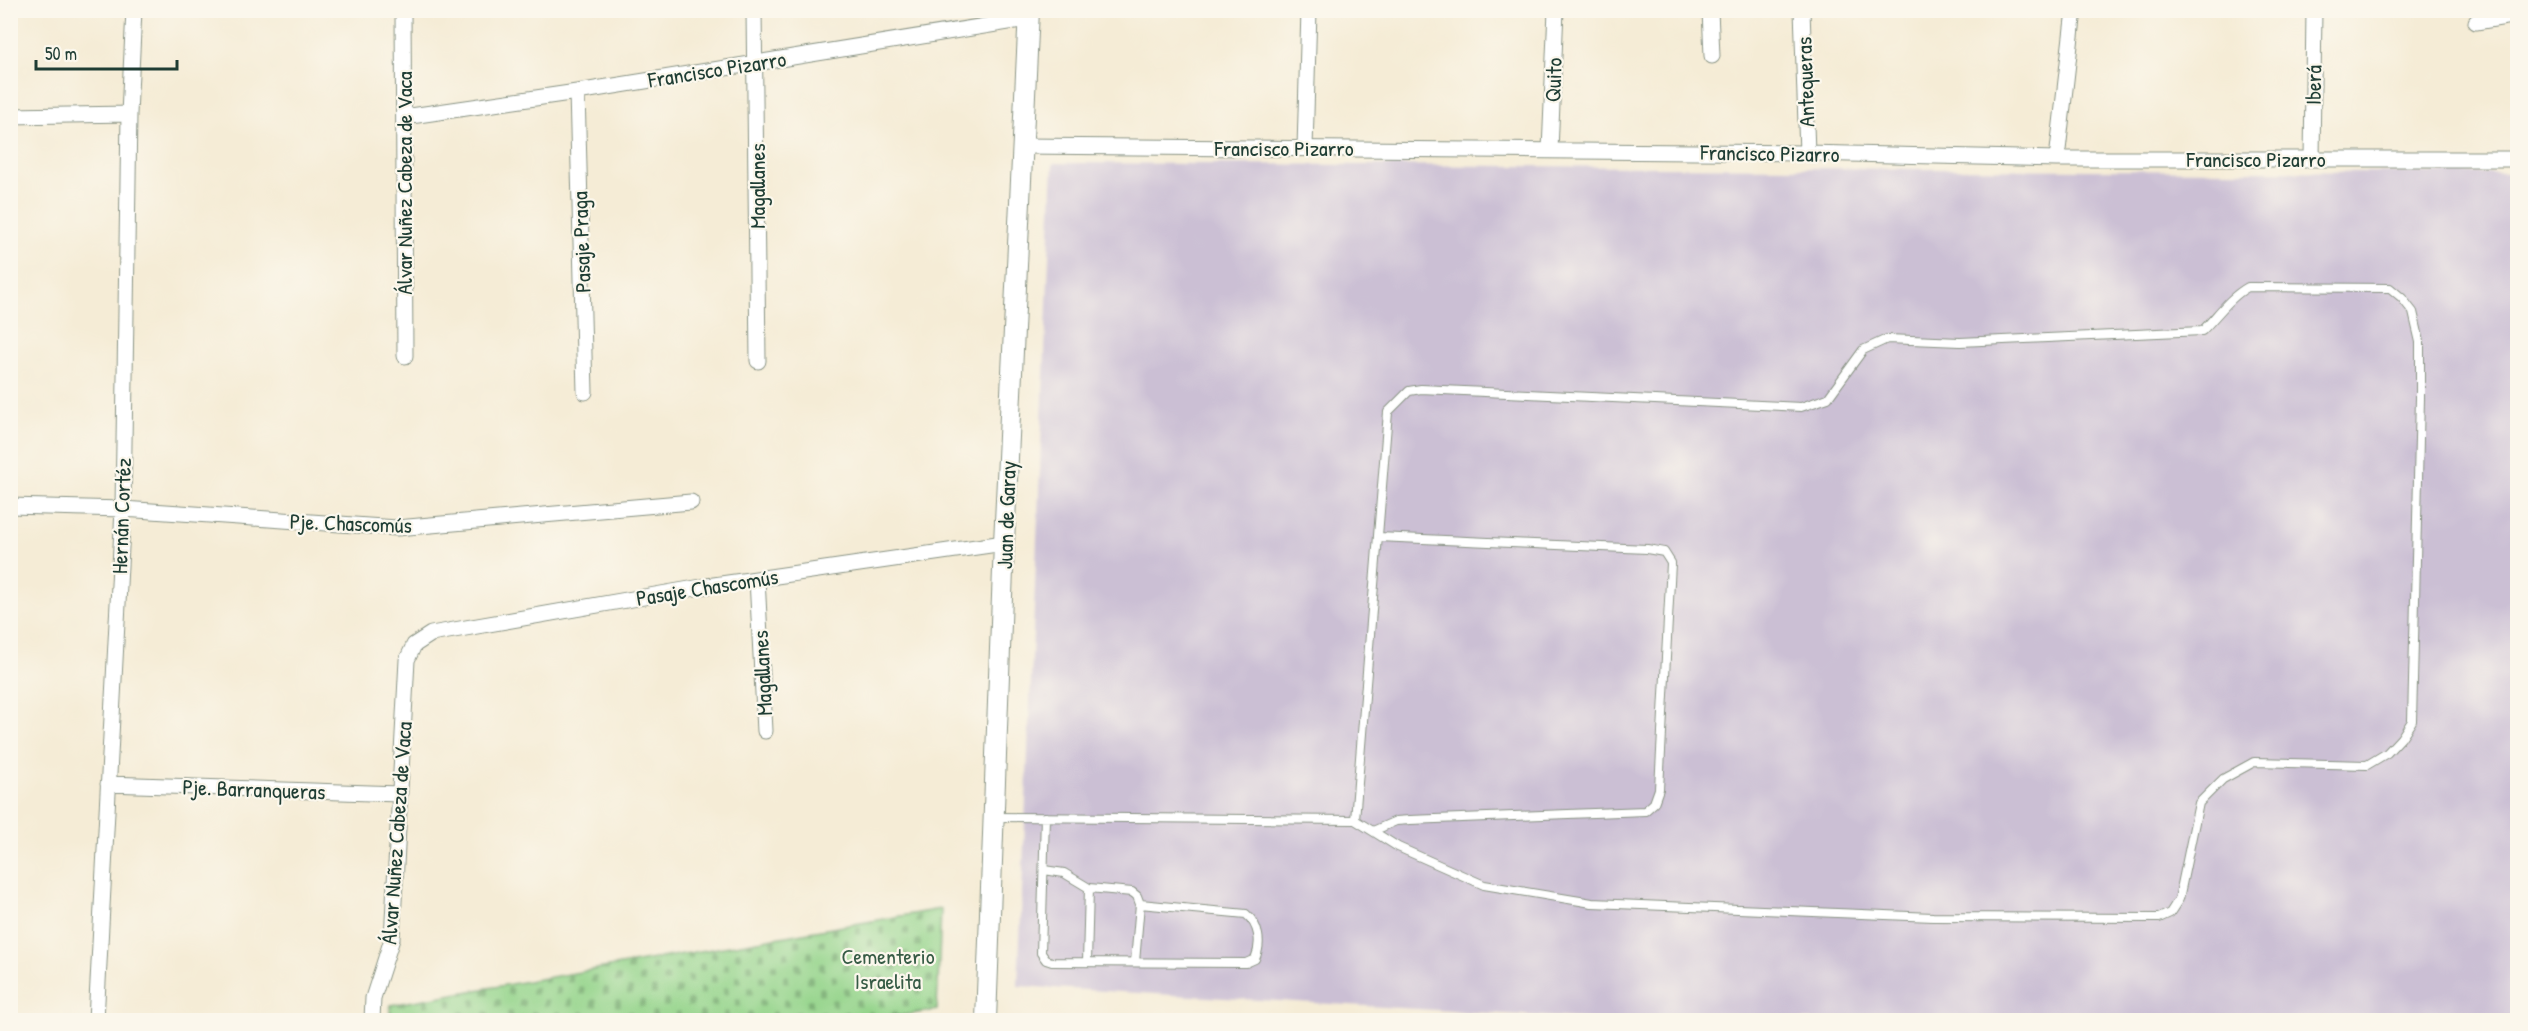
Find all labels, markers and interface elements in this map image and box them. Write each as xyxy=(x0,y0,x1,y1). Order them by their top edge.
scale bar xyxy=(36,33,177,71)
street label: Antequeras xyxy=(1788,36,1822,128)
text: 50 m xyxy=(45,41,77,66)
street label: Francisco Pizarro xyxy=(645,43,788,95)
street label: Quito xyxy=(1537,57,1569,103)
street label: Iberá xyxy=(2298,64,2328,105)
street label: Álvar Nuñez Cabeza de Vaca xyxy=(389,71,419,295)
street label: Francisco Pizarro xyxy=(1213,133,1354,163)
street label: Francisco Pizarro xyxy=(1699,137,1840,169)
street label: Magallanes xyxy=(742,143,772,229)
street label: Francisco Pizarro xyxy=(2185,144,2326,174)
street label: Pasaje Praga xyxy=(564,190,598,293)
street label: Hernán Cortéz xyxy=(104,457,138,575)
street label: Juan de Garay xyxy=(989,460,1023,570)
street label: Pje. Chascomús xyxy=(289,506,413,540)
street label: Pasaje Chascomús xyxy=(634,561,780,613)
street label: Magallanes xyxy=(745,630,779,716)
street label: Álvar Nuñez Cabeza de Vaca xyxy=(373,720,419,945)
street label: Pje. Barranqueras xyxy=(182,772,326,806)
park label: Cementerio Israelita xyxy=(841,941,935,996)

